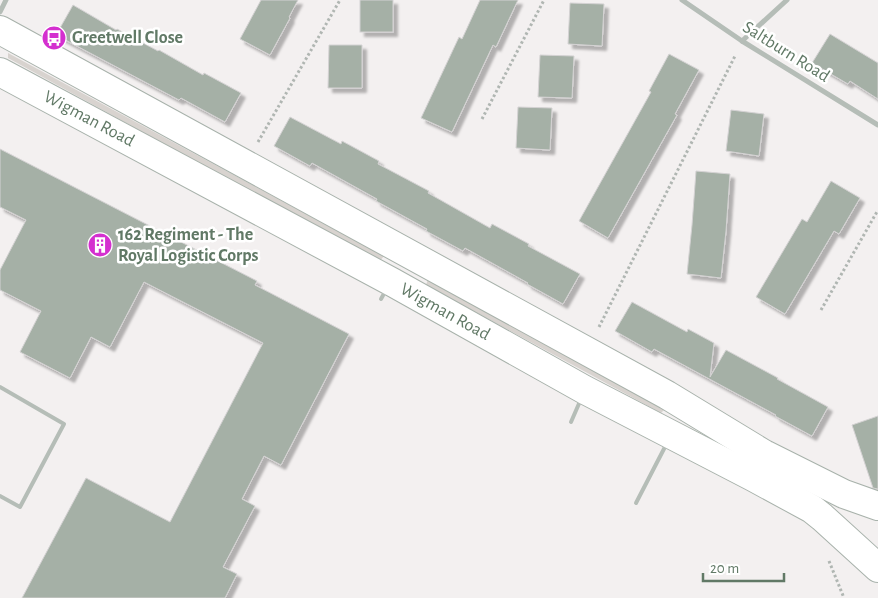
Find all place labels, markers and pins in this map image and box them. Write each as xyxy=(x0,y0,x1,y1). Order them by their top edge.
bus stop icon: Greetwell Close xyxy=(41,25,67,51)
place label: Greetwell Close xyxy=(72,29,183,47)
place label: 162 Regiment - The Royal Logistic Corps xyxy=(118,226,259,265)
building icon: 162 Regiment - The Royal Logistic Corps xyxy=(87,232,113,258)

